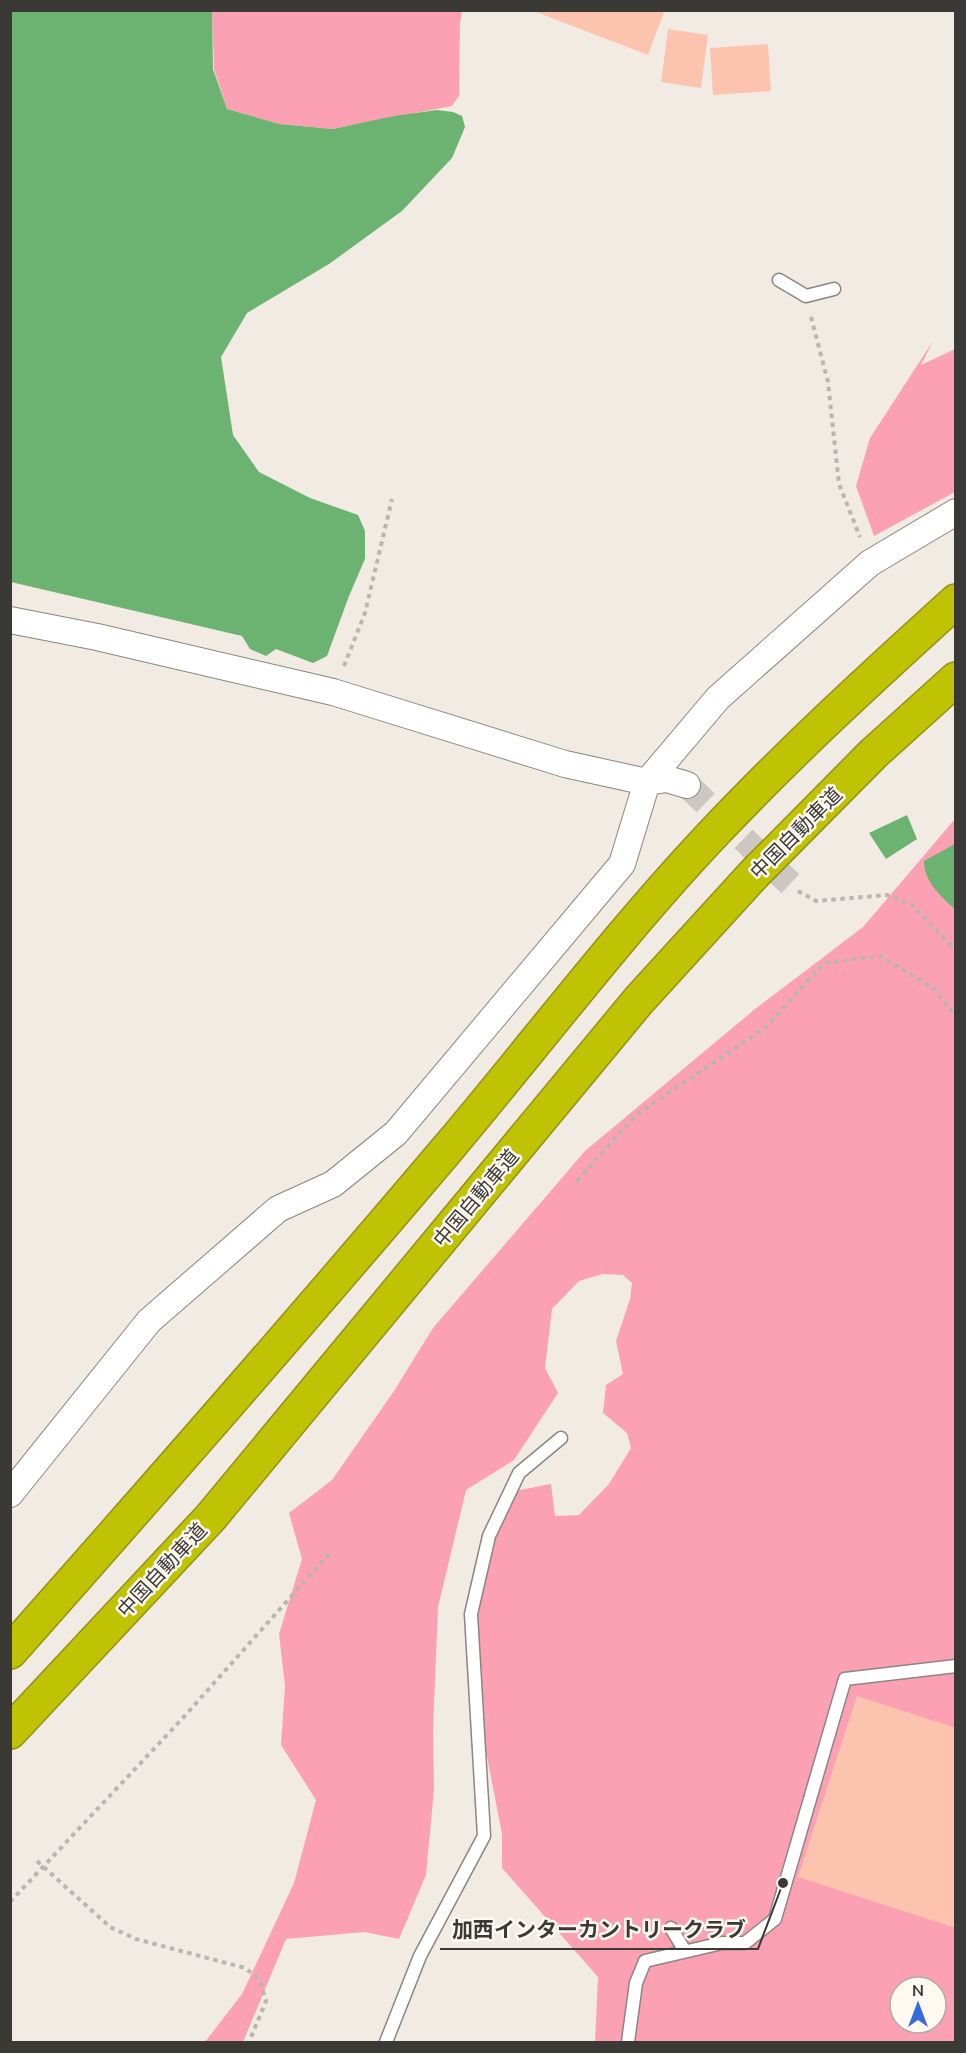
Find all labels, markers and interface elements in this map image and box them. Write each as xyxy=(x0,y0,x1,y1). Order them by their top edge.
street label: 中国自動車道 xyxy=(744,781,848,885)
street label: 中国自動車道 xyxy=(427,1144,525,1253)
street label: 中国自動車道 xyxy=(112,1517,213,1623)
callout: 加西インターカントリークラブ xyxy=(440,1910,758,1949)
text: 加西インターカントリークラブ xyxy=(452,1916,746,1944)
north arrow xyxy=(888,1975,948,2035)
text: N xyxy=(912,1980,924,2002)

